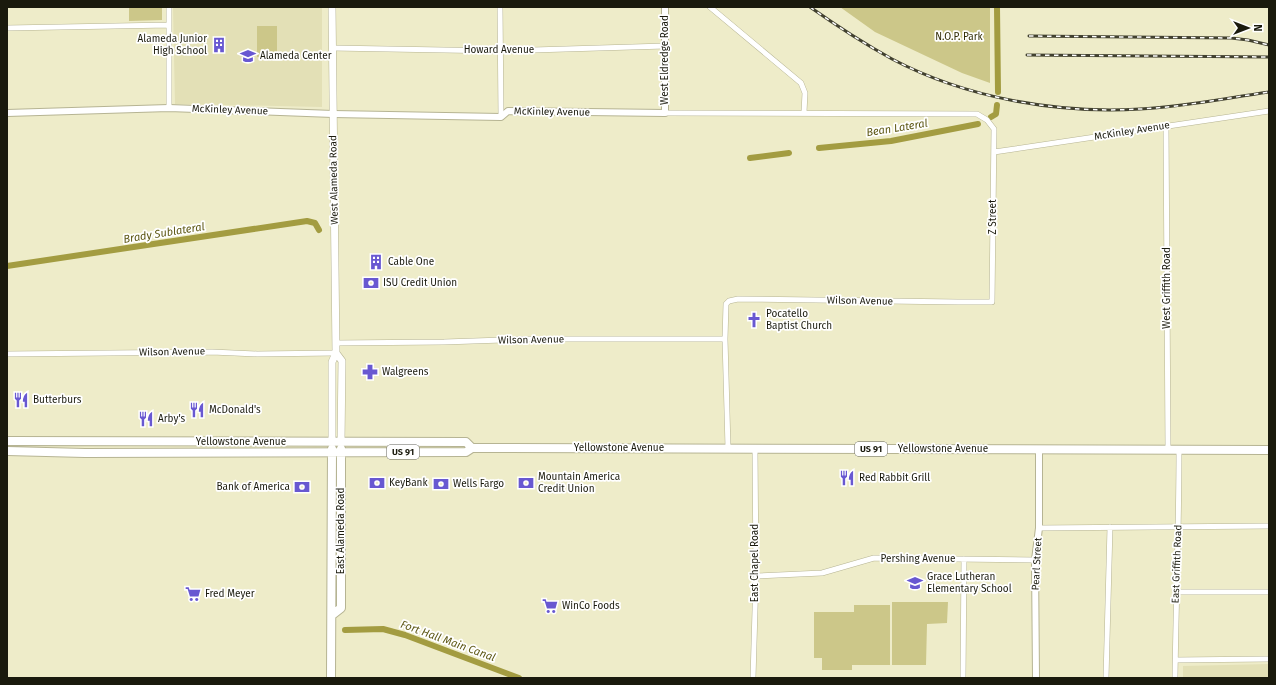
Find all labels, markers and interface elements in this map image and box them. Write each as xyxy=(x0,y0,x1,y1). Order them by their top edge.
north arrow xyxy=(1228,8,1268,48)
street label: West Eldredge Road xyxy=(659,15,671,105)
text: N xyxy=(1251,24,1264,32)
park label: N.O.P. Park xyxy=(935,31,984,43)
place label: Alameda Junior High School xyxy=(138,33,207,57)
building icon: Alameda Junior High School xyxy=(210,36,228,54)
street label: Howard Avenue xyxy=(464,44,534,56)
school or university icon: Alameda Center xyxy=(239,47,257,65)
place label: Alameda Center xyxy=(260,50,332,62)
street label: McKinley Avenue xyxy=(192,103,268,117)
street label: McKinley Avenue xyxy=(514,105,590,119)
water label: Bean Lateral xyxy=(865,117,929,139)
street label: McKinley Avenue xyxy=(1093,119,1171,143)
street label: West Alameda Road xyxy=(327,135,341,225)
street label: Z Street xyxy=(987,199,999,235)
water label: Brady Sublateral xyxy=(122,220,206,246)
street label: West Griffith Road xyxy=(1161,247,1173,329)
building icon: Cable One xyxy=(367,253,385,271)
place label: Cable One xyxy=(388,256,434,268)
bank icon: ISU Credit Union xyxy=(362,274,380,292)
place label: ISU Credit Union xyxy=(383,277,457,289)
street label: Wilson Avenue xyxy=(827,294,893,308)
place label: Pocatello Baptist Church xyxy=(766,308,832,332)
church icon: Pocatello Baptist Church xyxy=(745,311,763,329)
street label: Wilson Avenue xyxy=(498,333,564,347)
street label: Wilson Avenue xyxy=(139,345,205,359)
pharmacy icon: Walgreens xyxy=(361,363,379,381)
place label: Walgreens xyxy=(382,366,429,378)
restaurant icon: Butterburs xyxy=(12,391,30,409)
place label: Butterburs xyxy=(33,394,82,406)
restaurant icon: McDonald's xyxy=(188,401,206,419)
place label: McDonald's xyxy=(209,404,261,416)
restaurant icon: Arby's xyxy=(137,410,155,428)
place label: Arby's xyxy=(158,413,185,425)
street label: Yellowstone Avenue xyxy=(196,436,286,448)
street label: Yellowstone Avenue xyxy=(574,442,664,454)
road number: US 91 xyxy=(855,442,887,456)
street label: Yellowstone Avenue xyxy=(898,443,988,455)
road number: US 91 xyxy=(387,445,419,459)
restaurant icon: Red Rabbit Grill xyxy=(838,469,856,487)
place label: Mountain America Credit Union xyxy=(538,471,620,495)
place label: Red Rabbit Grill xyxy=(859,472,930,484)
bank icon: KeyBank xyxy=(368,474,386,492)
bank icon: Mountain America Credit Union xyxy=(517,474,535,492)
bank icon: Wells Fargo xyxy=(432,475,450,493)
place label: KeyBank xyxy=(389,477,428,489)
bank icon: Bank of America xyxy=(293,478,311,496)
place label: Wells Fargo xyxy=(453,478,504,490)
place label: Bank of America xyxy=(216,481,290,493)
street label: East Alameda Road xyxy=(335,488,347,574)
street label: East Chapel Road xyxy=(749,524,761,602)
street label: East Griffith Road xyxy=(1170,524,1184,604)
street label: Pearl Street xyxy=(1030,537,1044,591)
street label: Pershing Avenue xyxy=(881,553,955,565)
place label: Grace Lutheran Elementary School xyxy=(927,571,1012,595)
school or university icon: Grace Lutheran Elementary School xyxy=(906,574,924,592)
supermarket icon: Fred Meyer xyxy=(184,585,202,603)
place label: Fred Meyer xyxy=(205,588,255,600)
supermarket icon: WinCo Foods xyxy=(541,597,559,615)
place label: WinCo Foods xyxy=(562,600,620,612)
water label: Fort Hall Main Canal xyxy=(399,618,497,664)

